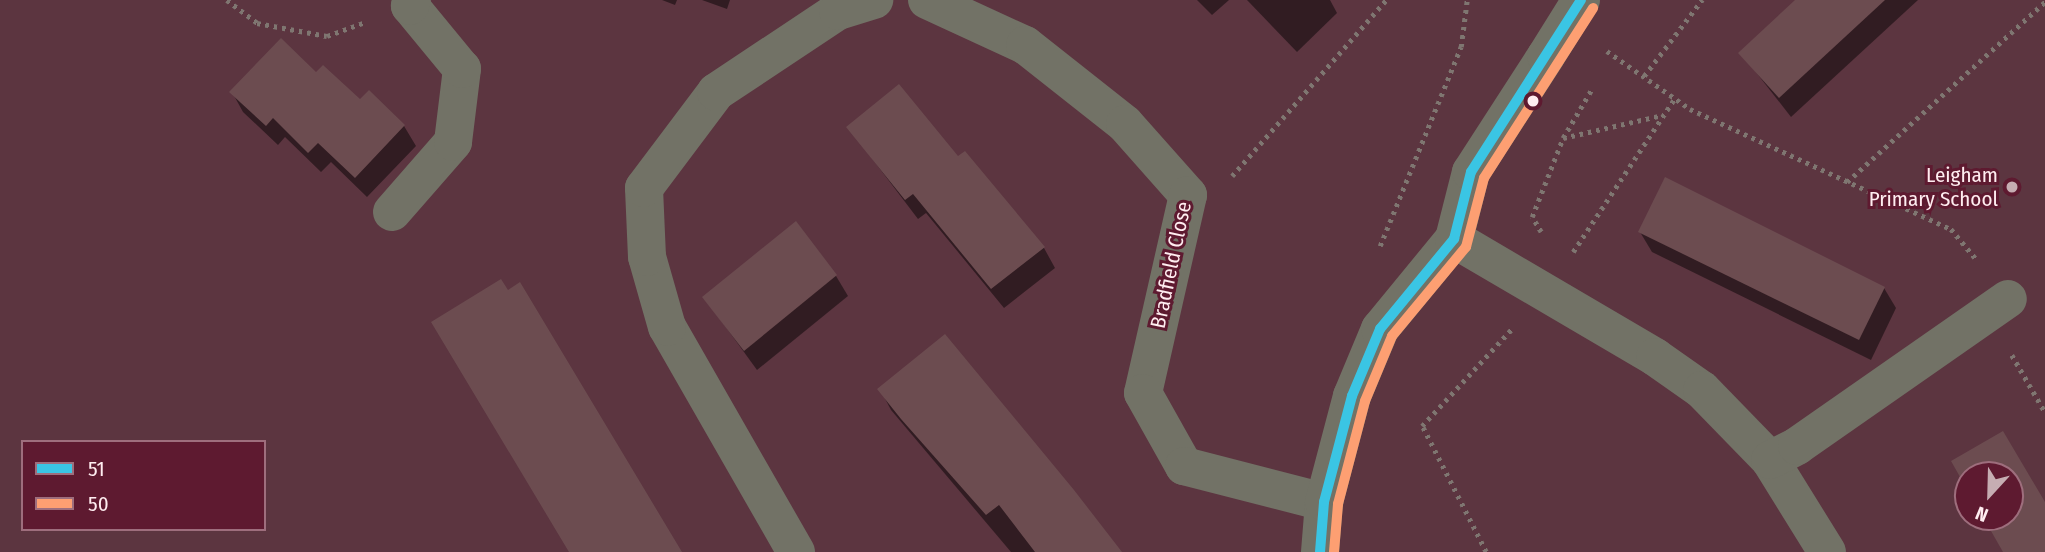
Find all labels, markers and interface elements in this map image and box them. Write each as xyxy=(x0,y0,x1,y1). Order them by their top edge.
unlabelled marker xyxy=(1526,94,1540,108)
place label: Leigham Primary School xyxy=(1869,162,1998,212)
marker: Leigham Primary School xyxy=(2004,179,2020,195)
street label: Bradfield Close xyxy=(1145,199,1197,331)
legend xyxy=(21,440,266,531)
text: 51 xyxy=(88,456,105,482)
north arrow xyxy=(1954,461,2024,531)
text: 50 xyxy=(88,491,109,517)
text: N xyxy=(1972,501,1991,527)

